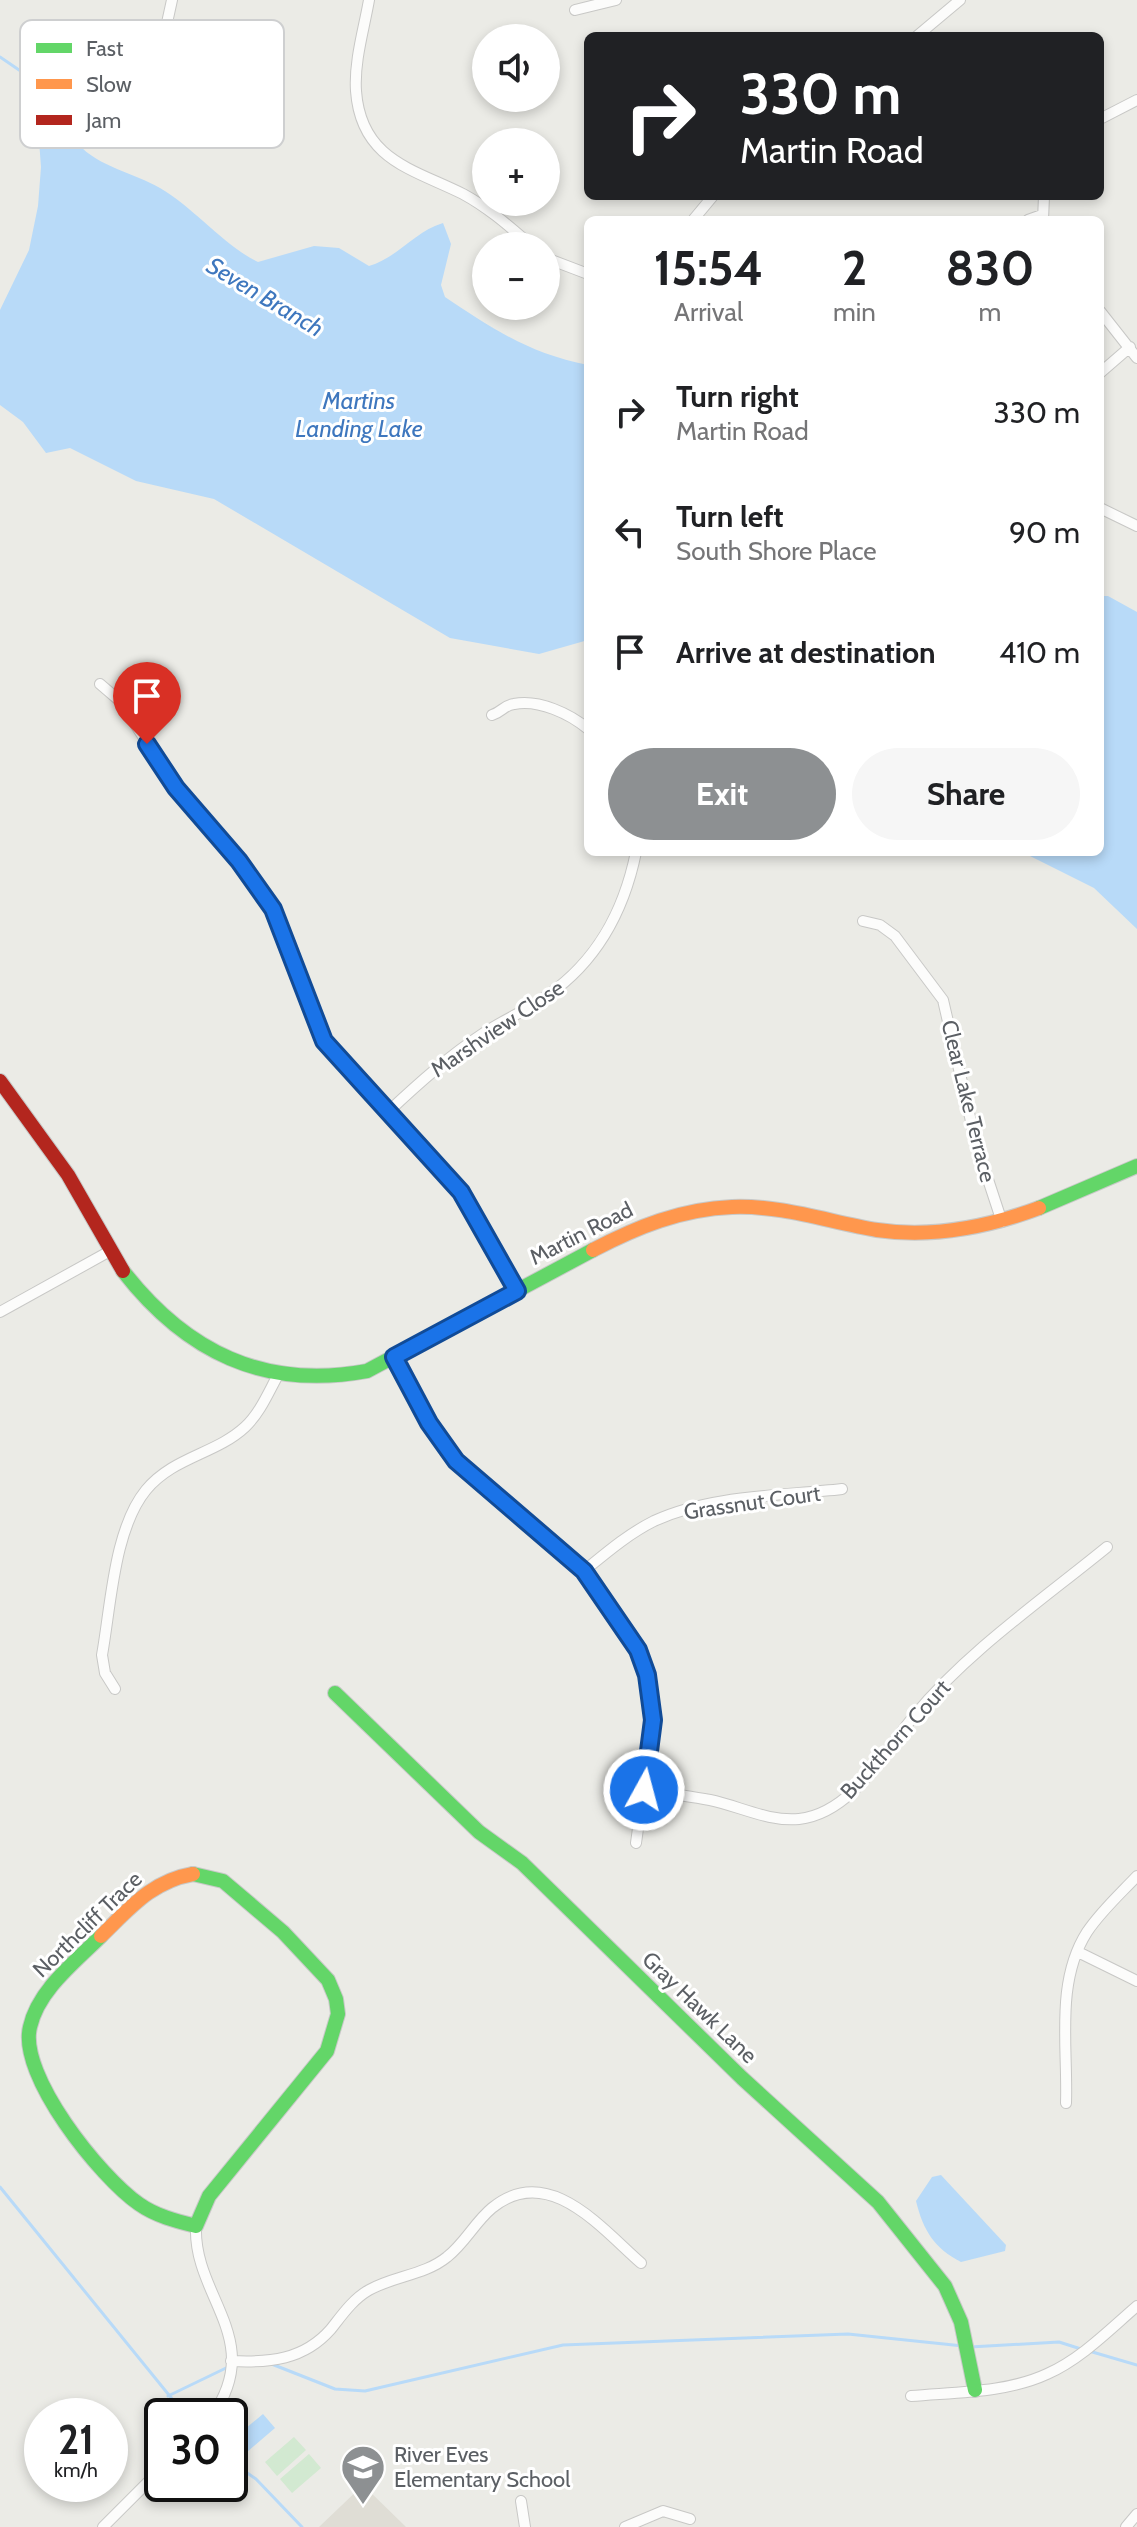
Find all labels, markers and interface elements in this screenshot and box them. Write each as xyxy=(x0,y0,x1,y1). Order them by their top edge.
legend xyxy=(20,20,284,148)
map controls xyxy=(472,24,560,320)
button: sound xyxy=(472,24,560,112)
text: Fast xyxy=(86,35,124,62)
text: 330 m xyxy=(740,60,901,128)
icon: right xyxy=(608,64,712,168)
text: Slow xyxy=(86,71,132,98)
text: Jam xyxy=(85,107,121,134)
button: + xyxy=(472,128,560,216)
text: Martin Road xyxy=(740,128,924,172)
button: − xyxy=(472,232,560,320)
text: 15:54 xyxy=(654,239,763,297)
text: 2 xyxy=(842,239,867,297)
text: 830 xyxy=(946,239,1034,297)
water label: Seven Branch xyxy=(202,250,329,343)
text: Arrival xyxy=(674,296,743,328)
text: min xyxy=(833,296,876,328)
text: m xyxy=(979,296,1001,328)
text: Turn right xyxy=(676,378,799,415)
water label: Martins Landing Lake xyxy=(295,386,423,443)
icon: right xyxy=(608,390,652,434)
text: 330 m xyxy=(994,394,1080,431)
text: Martin Road xyxy=(676,415,809,447)
text: Turn left xyxy=(676,498,784,535)
icon: left xyxy=(608,510,652,554)
text: 90 m xyxy=(1009,514,1080,551)
text: South Shore Place xyxy=(676,535,877,567)
icon: arrive xyxy=(608,630,652,674)
text: Arrive at destination xyxy=(676,634,936,671)
text: 410 m xyxy=(999,634,1080,671)
pin xyxy=(113,662,181,744)
icon: arrive xyxy=(125,674,169,718)
button: Exit xyxy=(608,748,836,840)
button: Share xyxy=(852,748,1080,840)
street label: Marshview Close xyxy=(426,974,569,1083)
street label: Clear Lake Terrace xyxy=(935,1017,1002,1185)
street label: Martin Road xyxy=(525,1196,637,1271)
street label: Grassnut Court xyxy=(682,1479,823,1525)
street label: Buckthorn Court xyxy=(835,1674,956,1805)
position arrow xyxy=(602,1748,686,1832)
street label: Northcliff Trace xyxy=(27,1866,148,1983)
street label: Gray Hawk Lane xyxy=(637,1946,763,2069)
speed limit sign: 30 xyxy=(144,2398,248,2502)
text: 21 xyxy=(58,2415,94,2464)
place label: River Eves Elementary School xyxy=(394,2441,571,2493)
school or university icon: River Eves Elementary School xyxy=(339,2443,387,2506)
text: km/h xyxy=(54,2458,98,2482)

